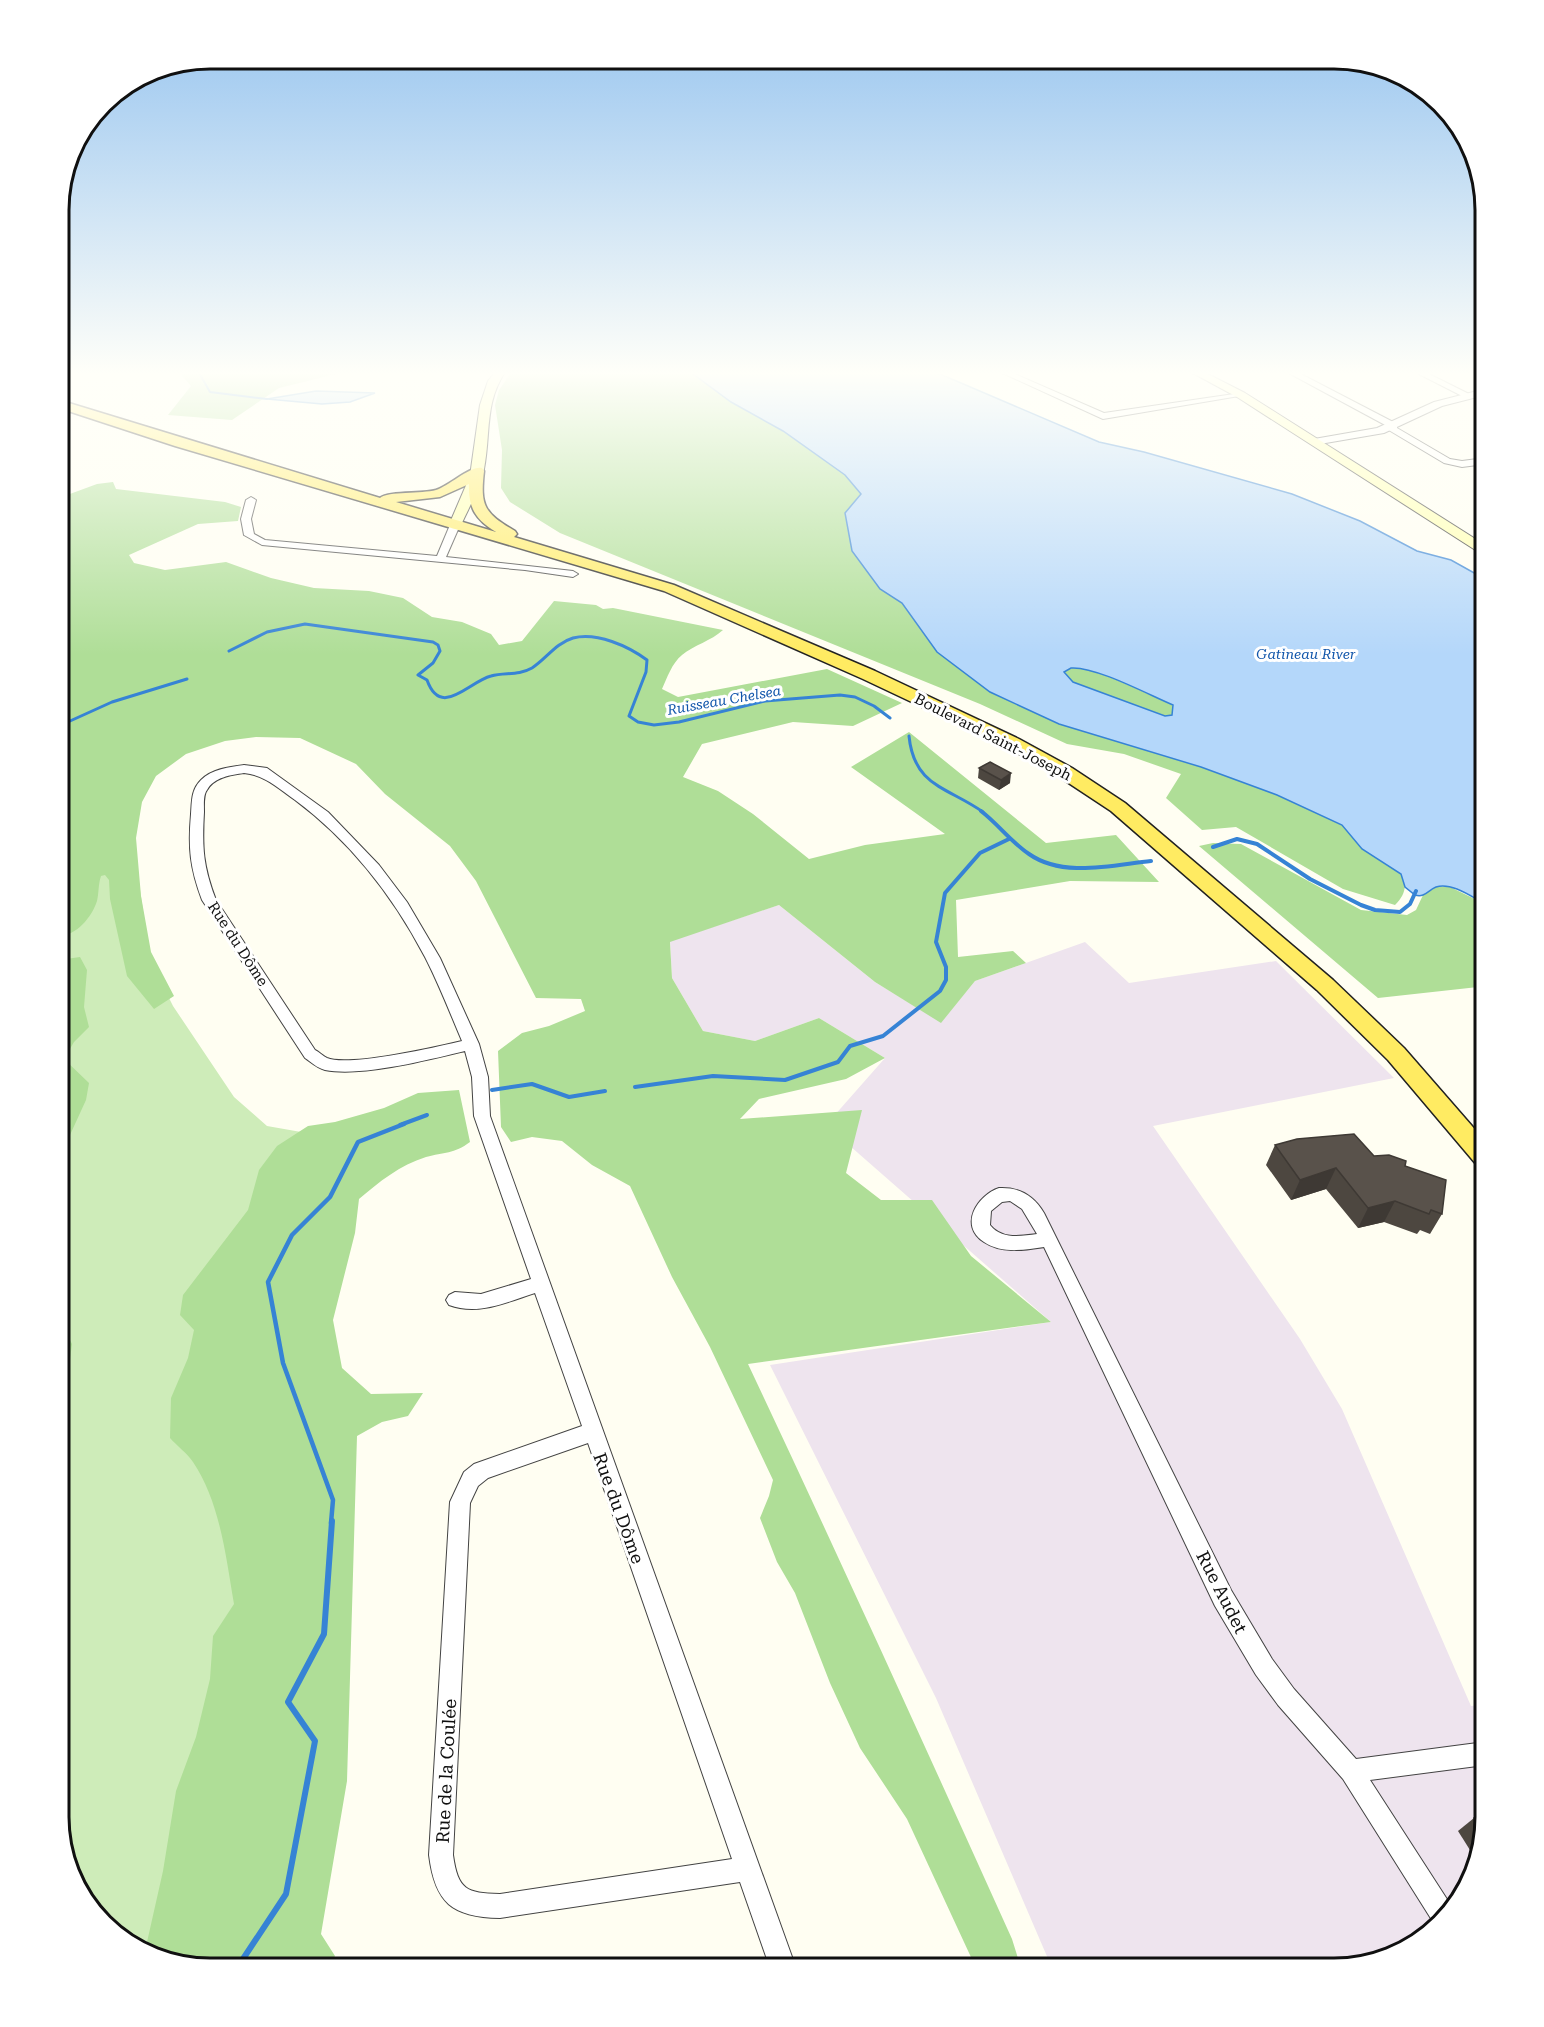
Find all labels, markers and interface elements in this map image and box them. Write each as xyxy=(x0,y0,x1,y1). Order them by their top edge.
water label: Gatineau River xyxy=(1256,646,1356,662)
water label: Ruisseau Chelsea xyxy=(665,682,782,718)
street label: Boulevard Saint-Joseph xyxy=(912,690,1075,785)
street label: Rue du Dôme xyxy=(204,898,272,990)
street label: Rue du Dôme xyxy=(589,1450,649,1566)
street label: Rue Audet xyxy=(1192,1547,1252,1637)
street label: Rue de la Coulée xyxy=(432,1698,460,1844)

